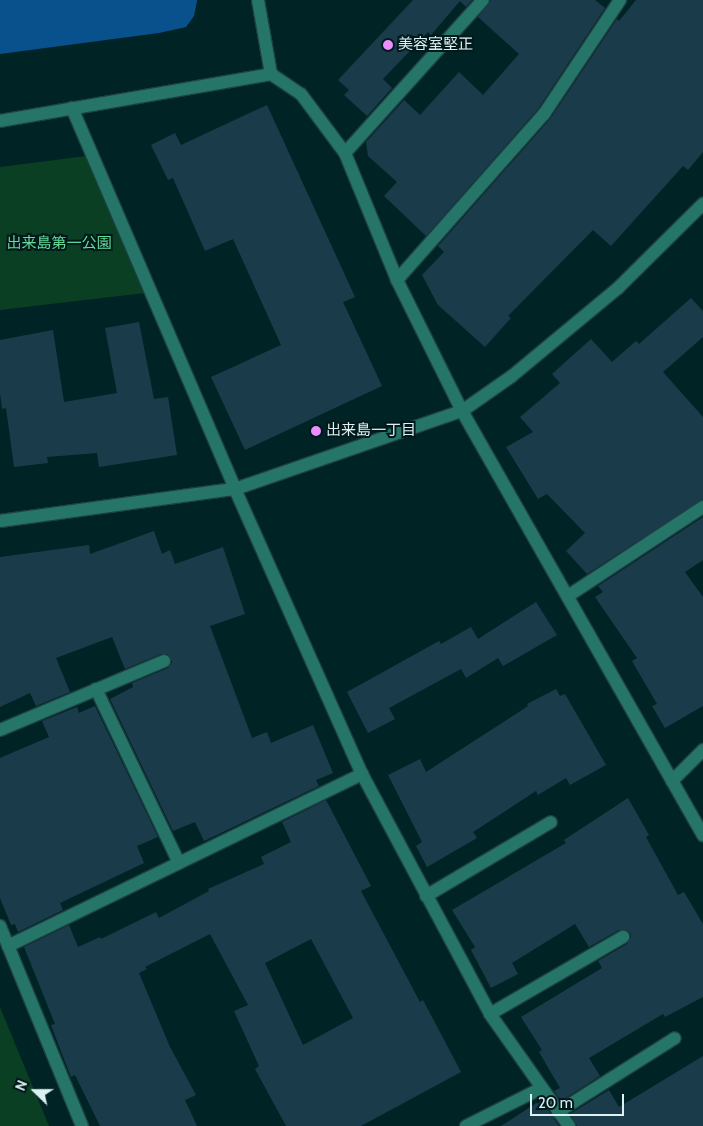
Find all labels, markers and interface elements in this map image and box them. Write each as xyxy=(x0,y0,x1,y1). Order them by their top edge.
place label: 美容室堅正 xyxy=(398,36,473,54)
marker: 美容室堅正 xyxy=(382,39,394,51)
park label: 出来島第一公園 xyxy=(7,235,111,253)
place label: 出来島一丁目 xyxy=(326,422,416,440)
marker: 出来島一丁目 xyxy=(310,425,322,437)
north arrow xyxy=(10,1066,60,1116)
text: N xyxy=(11,1077,31,1093)
scale bar xyxy=(533,1084,627,1116)
text: 20 m xyxy=(538,1094,573,1112)

